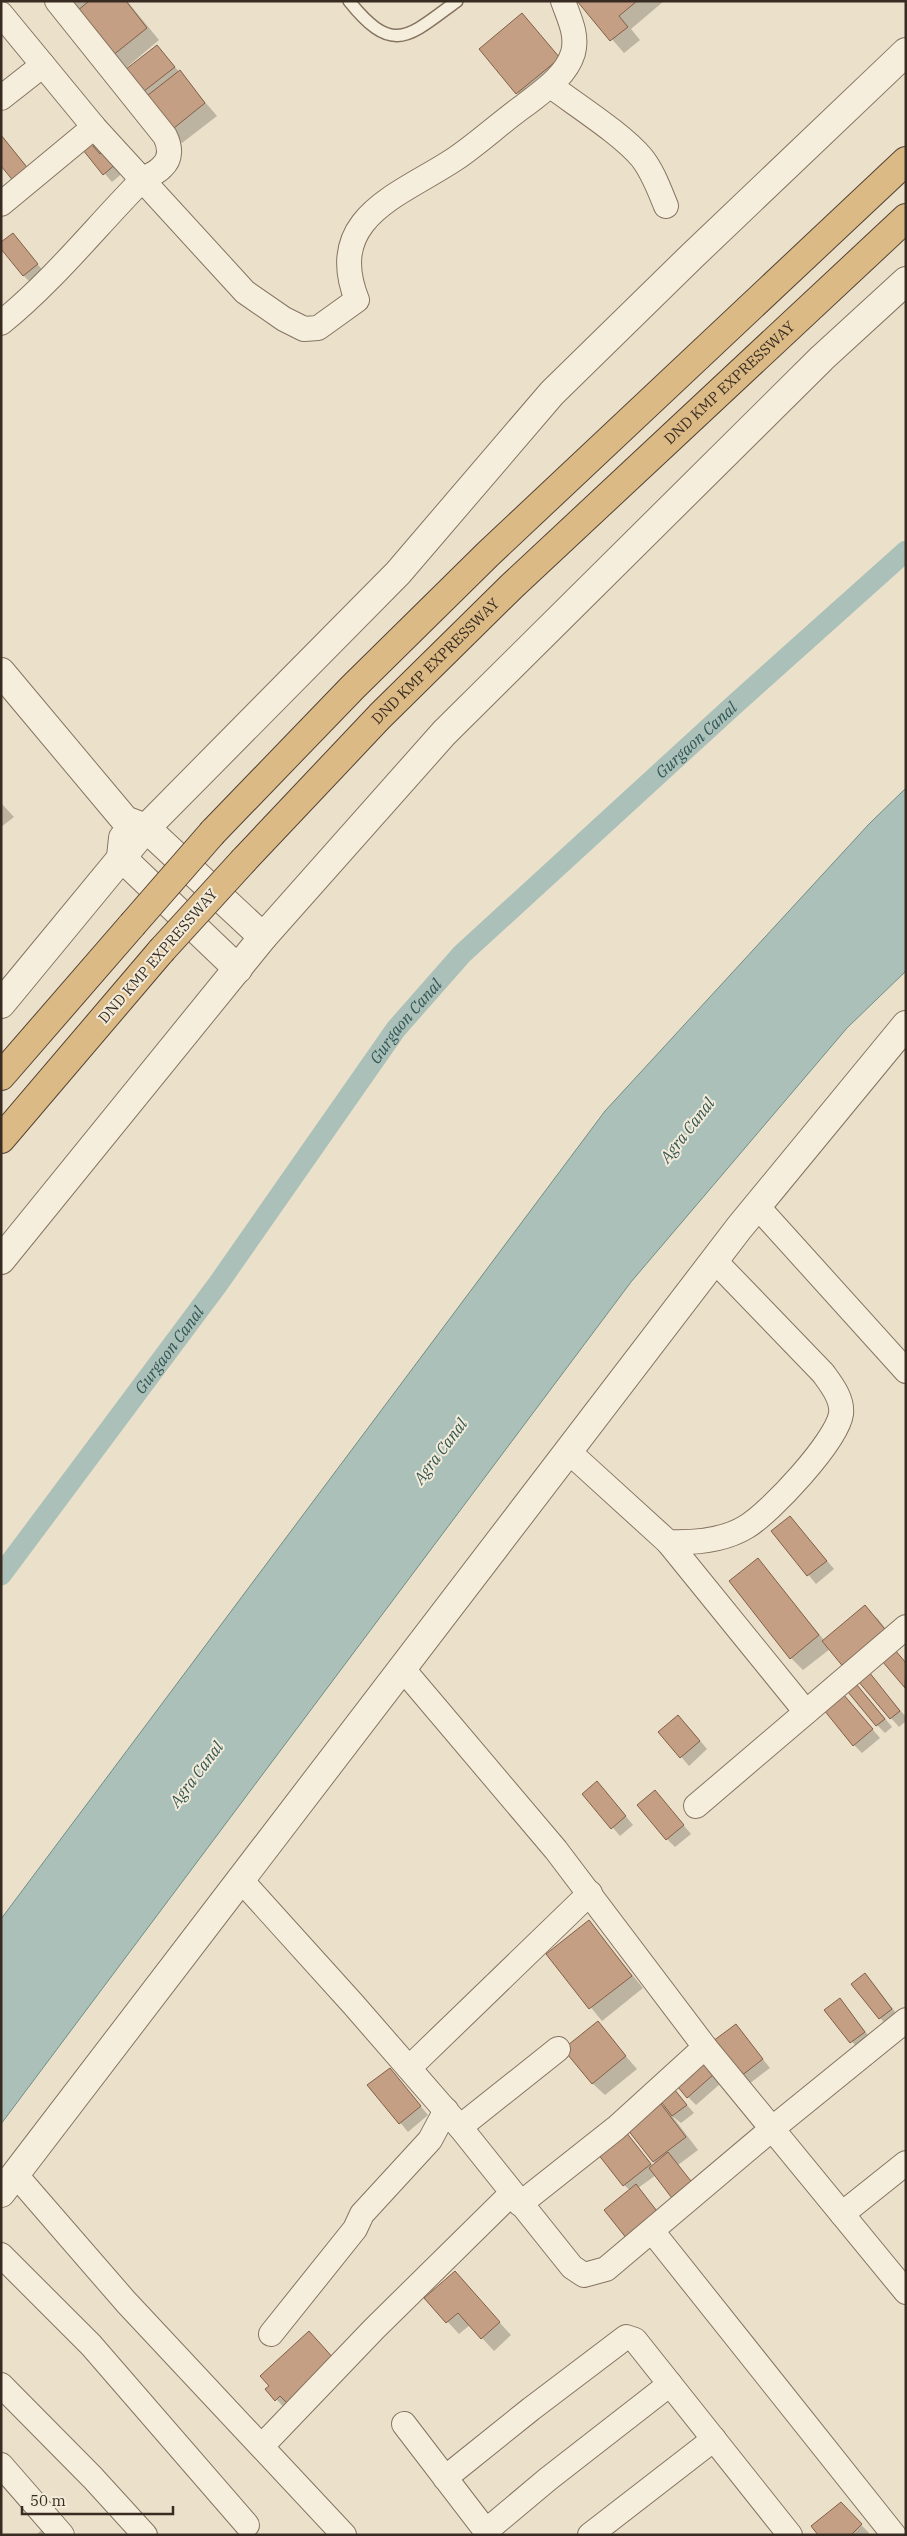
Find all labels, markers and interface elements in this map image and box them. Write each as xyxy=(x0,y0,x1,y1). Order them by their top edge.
street label: DND KMP EXPRESSWAY xyxy=(660,316,799,448)
street label: DND KMP EXPRESSWAY xyxy=(367,593,503,728)
water label: Gurgaon Canal xyxy=(651,697,741,782)
street label: DND KMP EXPRESSWAY xyxy=(94,884,222,1027)
water label: Gurgaon Canal xyxy=(365,974,446,1067)
water label: Agra Canal xyxy=(655,1093,719,1167)
water label: Gurgaon Canal xyxy=(130,1302,208,1397)
water label: Agra Canal xyxy=(408,1414,471,1488)
water label: Agra Canal xyxy=(164,1737,227,1811)
scale bar xyxy=(22,2484,174,2516)
text: 50 m xyxy=(30,2491,66,2510)

